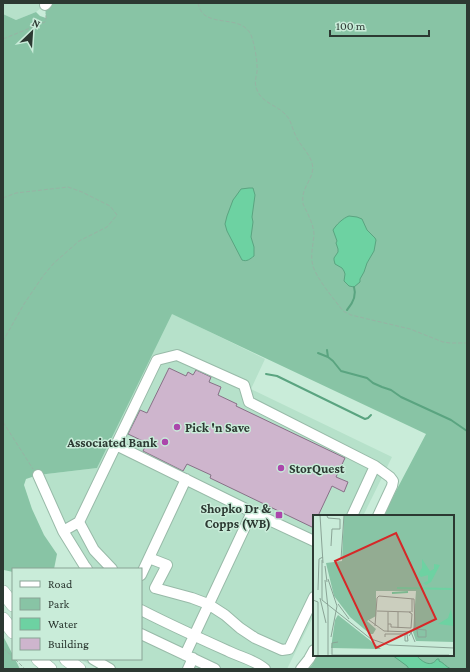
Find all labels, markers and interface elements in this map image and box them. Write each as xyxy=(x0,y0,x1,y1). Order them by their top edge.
north arrow xyxy=(12,12,52,52)
scale bar xyxy=(330,12,429,38)
text: N xyxy=(30,16,43,30)
text: 100 m xyxy=(336,19,366,33)
place label: Pick 'n Save xyxy=(185,420,250,435)
marker: Pick 'n Save xyxy=(172,422,182,432)
place label: Associated Bank xyxy=(66,435,158,450)
marker: Associated Bank xyxy=(160,437,170,447)
place label: StorQuest xyxy=(289,461,345,476)
marker: StorQuest xyxy=(276,463,286,473)
place label: Shopko Dr & Copps (WB) xyxy=(200,501,272,532)
marker: Shopko Dr & Copps (WB) xyxy=(274,510,284,520)
inset map xyxy=(313,515,454,656)
legend xyxy=(12,568,142,660)
text: Road xyxy=(48,577,73,591)
text: Park xyxy=(48,597,70,611)
text: Water xyxy=(48,617,78,631)
text: Building xyxy=(48,637,89,651)

